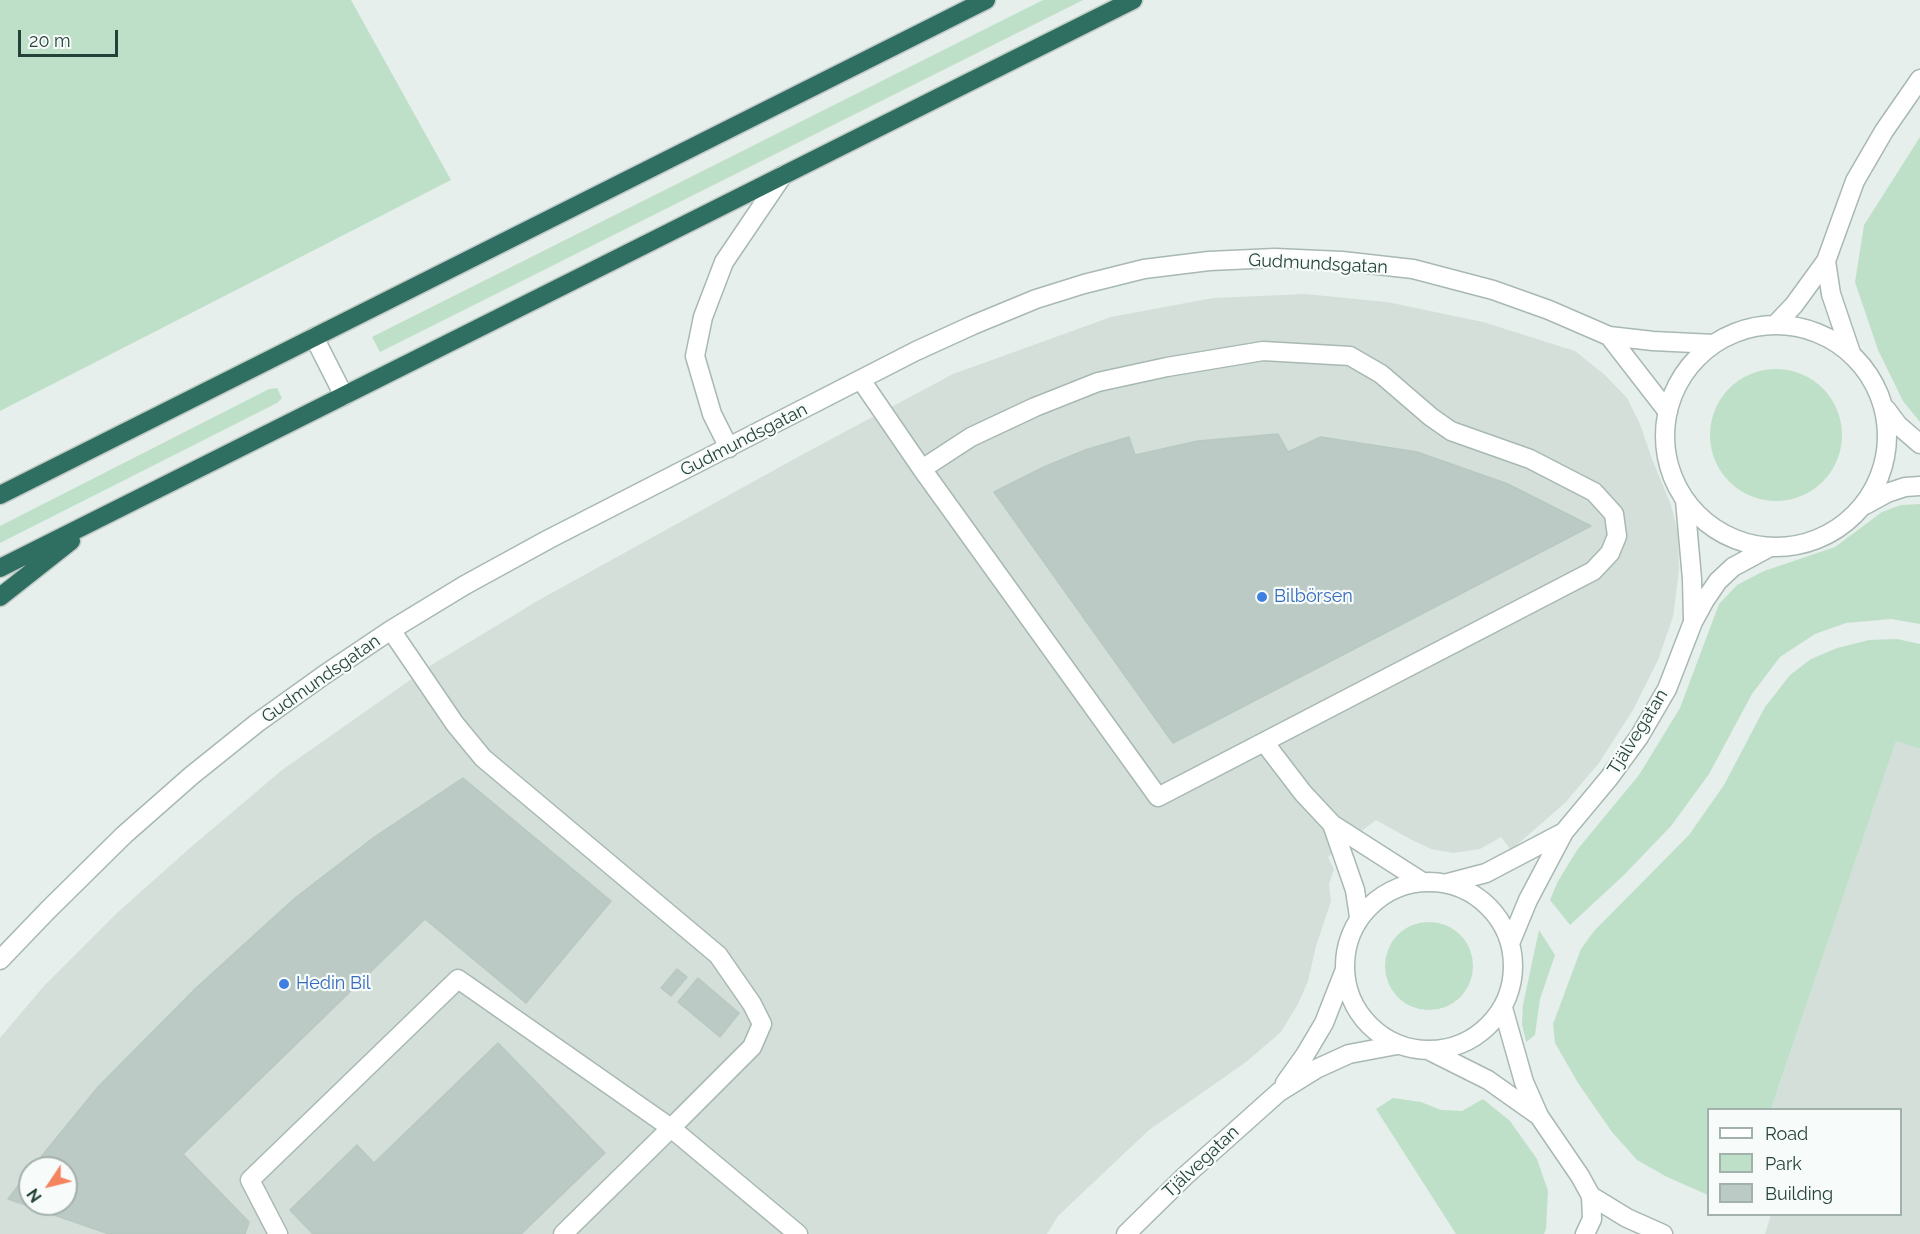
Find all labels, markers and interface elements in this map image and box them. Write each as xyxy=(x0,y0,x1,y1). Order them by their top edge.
scale bar xyxy=(21,18,122,56)
text: 20 m xyxy=(29,30,71,51)
street label: Gudmundsgatan xyxy=(1248,250,1388,278)
street label: Gudmundsgatan xyxy=(677,399,811,481)
place label: Bilbörsen xyxy=(1274,586,1353,608)
marker: Bilbörsen xyxy=(1255,590,1269,604)
street label: Gudmundsgatan xyxy=(258,630,384,728)
street label: Tjälvegatan xyxy=(1603,685,1673,779)
place label: Hedin Bil xyxy=(296,973,371,995)
marker: Hedin Bil xyxy=(277,977,291,991)
legend xyxy=(1707,1108,1902,1216)
street label: Tjälvegatan xyxy=(1158,1121,1244,1203)
text: Road xyxy=(1765,1123,1808,1144)
text: Park xyxy=(1765,1153,1802,1174)
north arrow xyxy=(18,1156,78,1216)
text: Building xyxy=(1765,1183,1833,1204)
text: N xyxy=(23,1185,46,1206)

